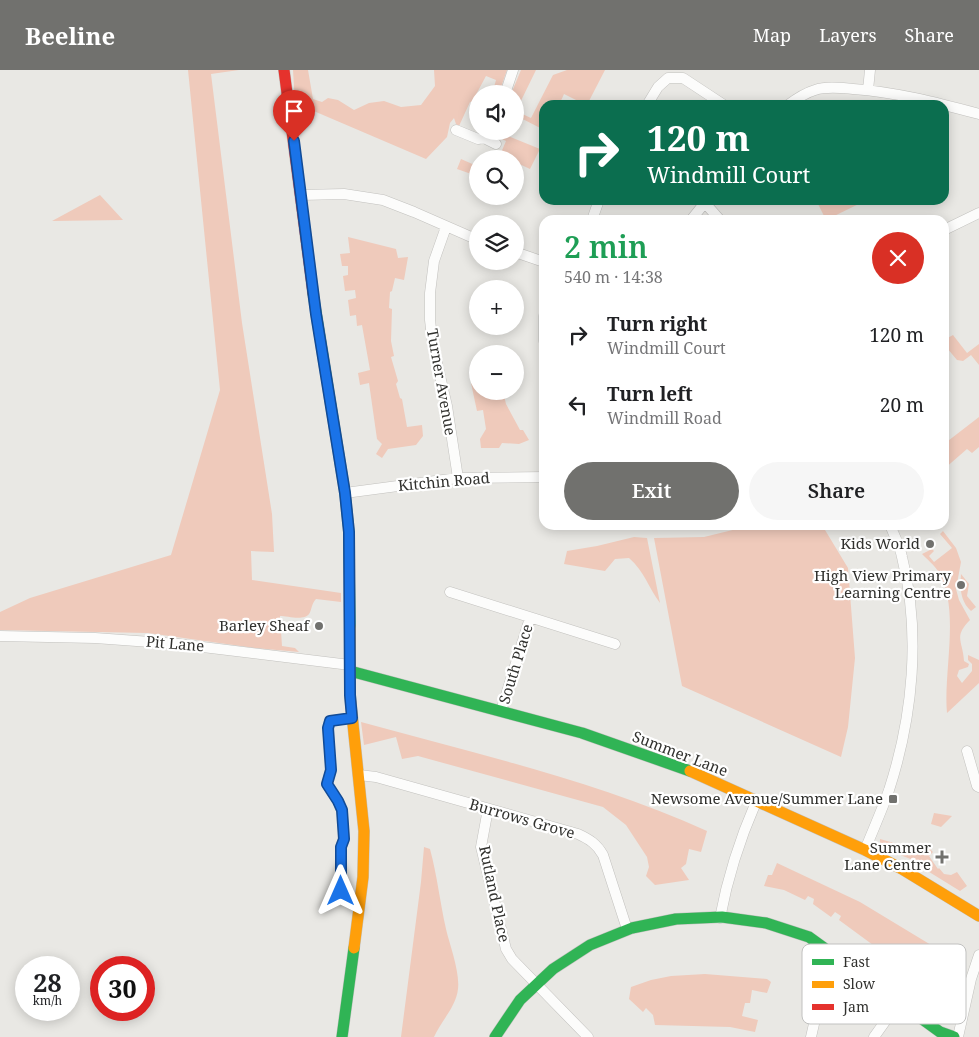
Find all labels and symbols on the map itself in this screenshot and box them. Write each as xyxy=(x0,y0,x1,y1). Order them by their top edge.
pin xyxy=(273,90,315,141)
street label: Turner Avenue xyxy=(423,327,461,437)
street label: Kitchin Road xyxy=(397,467,491,495)
place label: Kids World xyxy=(840,533,920,553)
marker: Kids World xyxy=(924,538,936,550)
place label: High View Primary Learning Centre xyxy=(814,565,952,602)
marker: High View Primary Learning Centre xyxy=(955,579,967,591)
place label: Barley Sheaf xyxy=(219,615,310,635)
marker: Barley Sheaf xyxy=(313,620,325,632)
street label: South Place xyxy=(493,621,537,706)
street label: Pit Lane xyxy=(145,630,205,656)
street label: Summer Lane xyxy=(630,726,731,780)
place label: Newsome Avenue/Summer Lane xyxy=(651,788,883,808)
street label: Burrows Grove xyxy=(467,793,577,843)
marker: Newsome Avenue/Summer Lane xyxy=(887,793,899,805)
place label: Summer Lane Centre xyxy=(844,837,931,874)
street label: Rutland Place xyxy=(475,844,515,944)
marker: Summer Lane Centre xyxy=(935,850,949,864)
position arrow xyxy=(314,864,366,916)
legend xyxy=(802,944,966,1024)
text: Fast xyxy=(843,952,870,971)
speed limit sign: 30 xyxy=(90,956,155,1021)
text: Slow xyxy=(843,974,876,993)
text: Jam xyxy=(842,997,869,1016)

